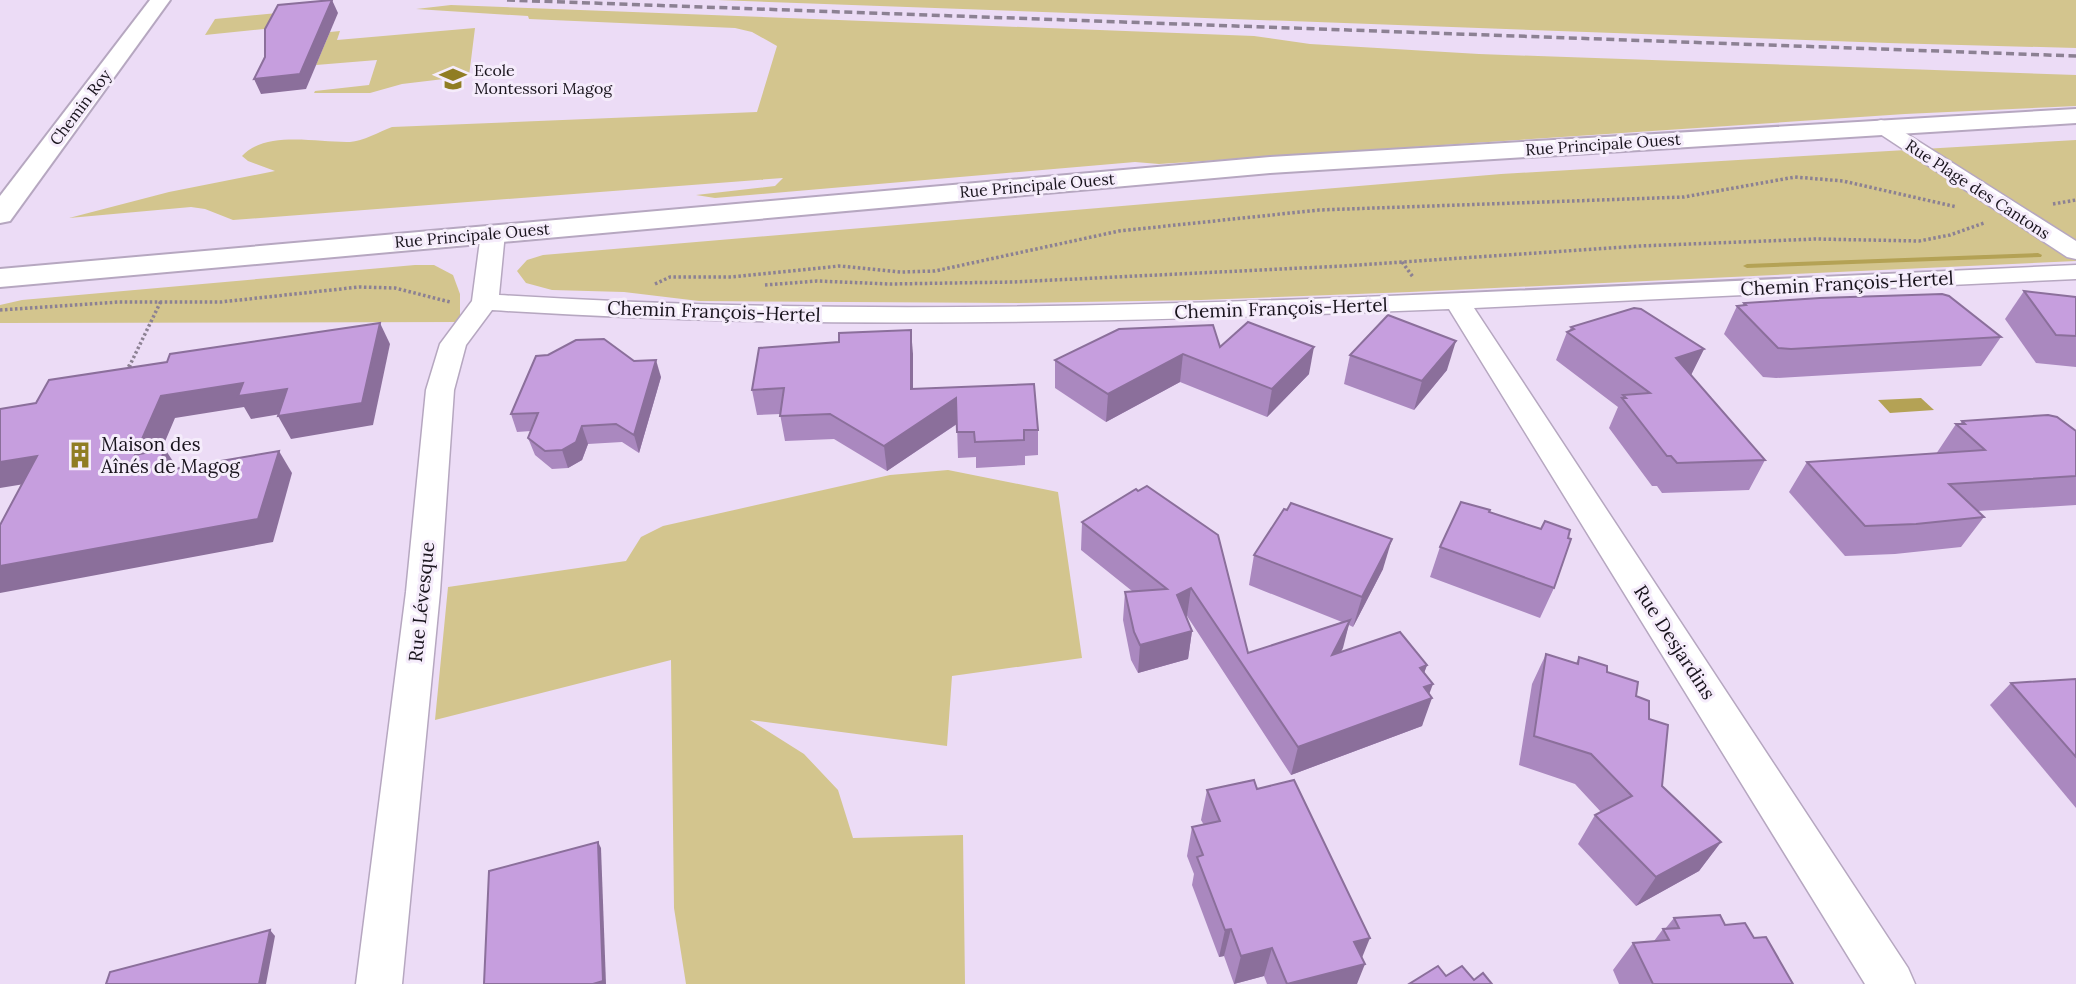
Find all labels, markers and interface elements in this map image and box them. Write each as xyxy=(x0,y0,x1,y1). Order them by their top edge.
place label: Ecole Montessori Magog xyxy=(474,60,613,98)
school or university icon: Ecole Montessori Magog xyxy=(438,64,468,94)
street label: Chemin Roy xyxy=(45,65,115,149)
street label: Rue Principale Ouest xyxy=(1525,129,1682,159)
street label: Rue Plage des Cantons xyxy=(1902,135,2054,243)
street label: Rue Principale Ouest xyxy=(958,168,1116,202)
street label: Rue Principale Ouest xyxy=(393,218,551,252)
street label: Chemin François-Hertel xyxy=(1740,265,1954,301)
street label: Chemin François-Hertel xyxy=(1174,292,1388,324)
street label: Chemin François-Hertel xyxy=(607,295,821,327)
place label: Maison des Aînés de Magog xyxy=(100,432,240,478)
building icon: Maison des Aînés de Magog xyxy=(65,440,95,470)
street label: Rue Lévesque xyxy=(403,541,439,663)
street label: Rue Desjardins xyxy=(1629,580,1721,704)

